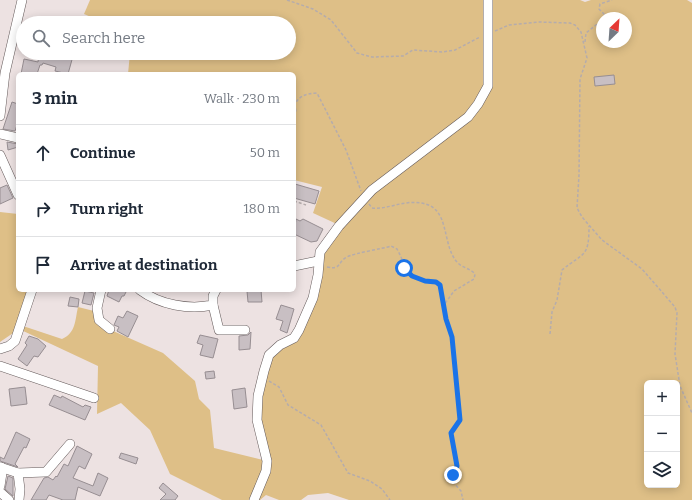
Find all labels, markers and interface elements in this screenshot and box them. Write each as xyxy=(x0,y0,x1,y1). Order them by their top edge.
north arrow xyxy=(596,12,632,48)
search box xyxy=(16,16,296,60)
icon: search xyxy=(30,27,52,49)
text: Search here xyxy=(62,29,145,47)
text: 3 min xyxy=(32,88,77,109)
text: Walk · 230 m xyxy=(204,91,280,106)
icon: ahead xyxy=(32,142,54,164)
text: Continue xyxy=(70,144,136,162)
text: 50 m xyxy=(250,145,280,160)
icon: right xyxy=(32,198,54,220)
text: Turn right xyxy=(70,200,143,218)
text: 180 m xyxy=(244,201,280,216)
icon: arrive xyxy=(32,254,54,276)
text: Arrive at destination xyxy=(70,256,217,274)
route start xyxy=(395,259,413,277)
map controls xyxy=(644,380,680,488)
button: + xyxy=(644,380,680,416)
button: − xyxy=(644,416,680,452)
button: layers xyxy=(644,452,680,488)
route end xyxy=(444,466,462,484)

